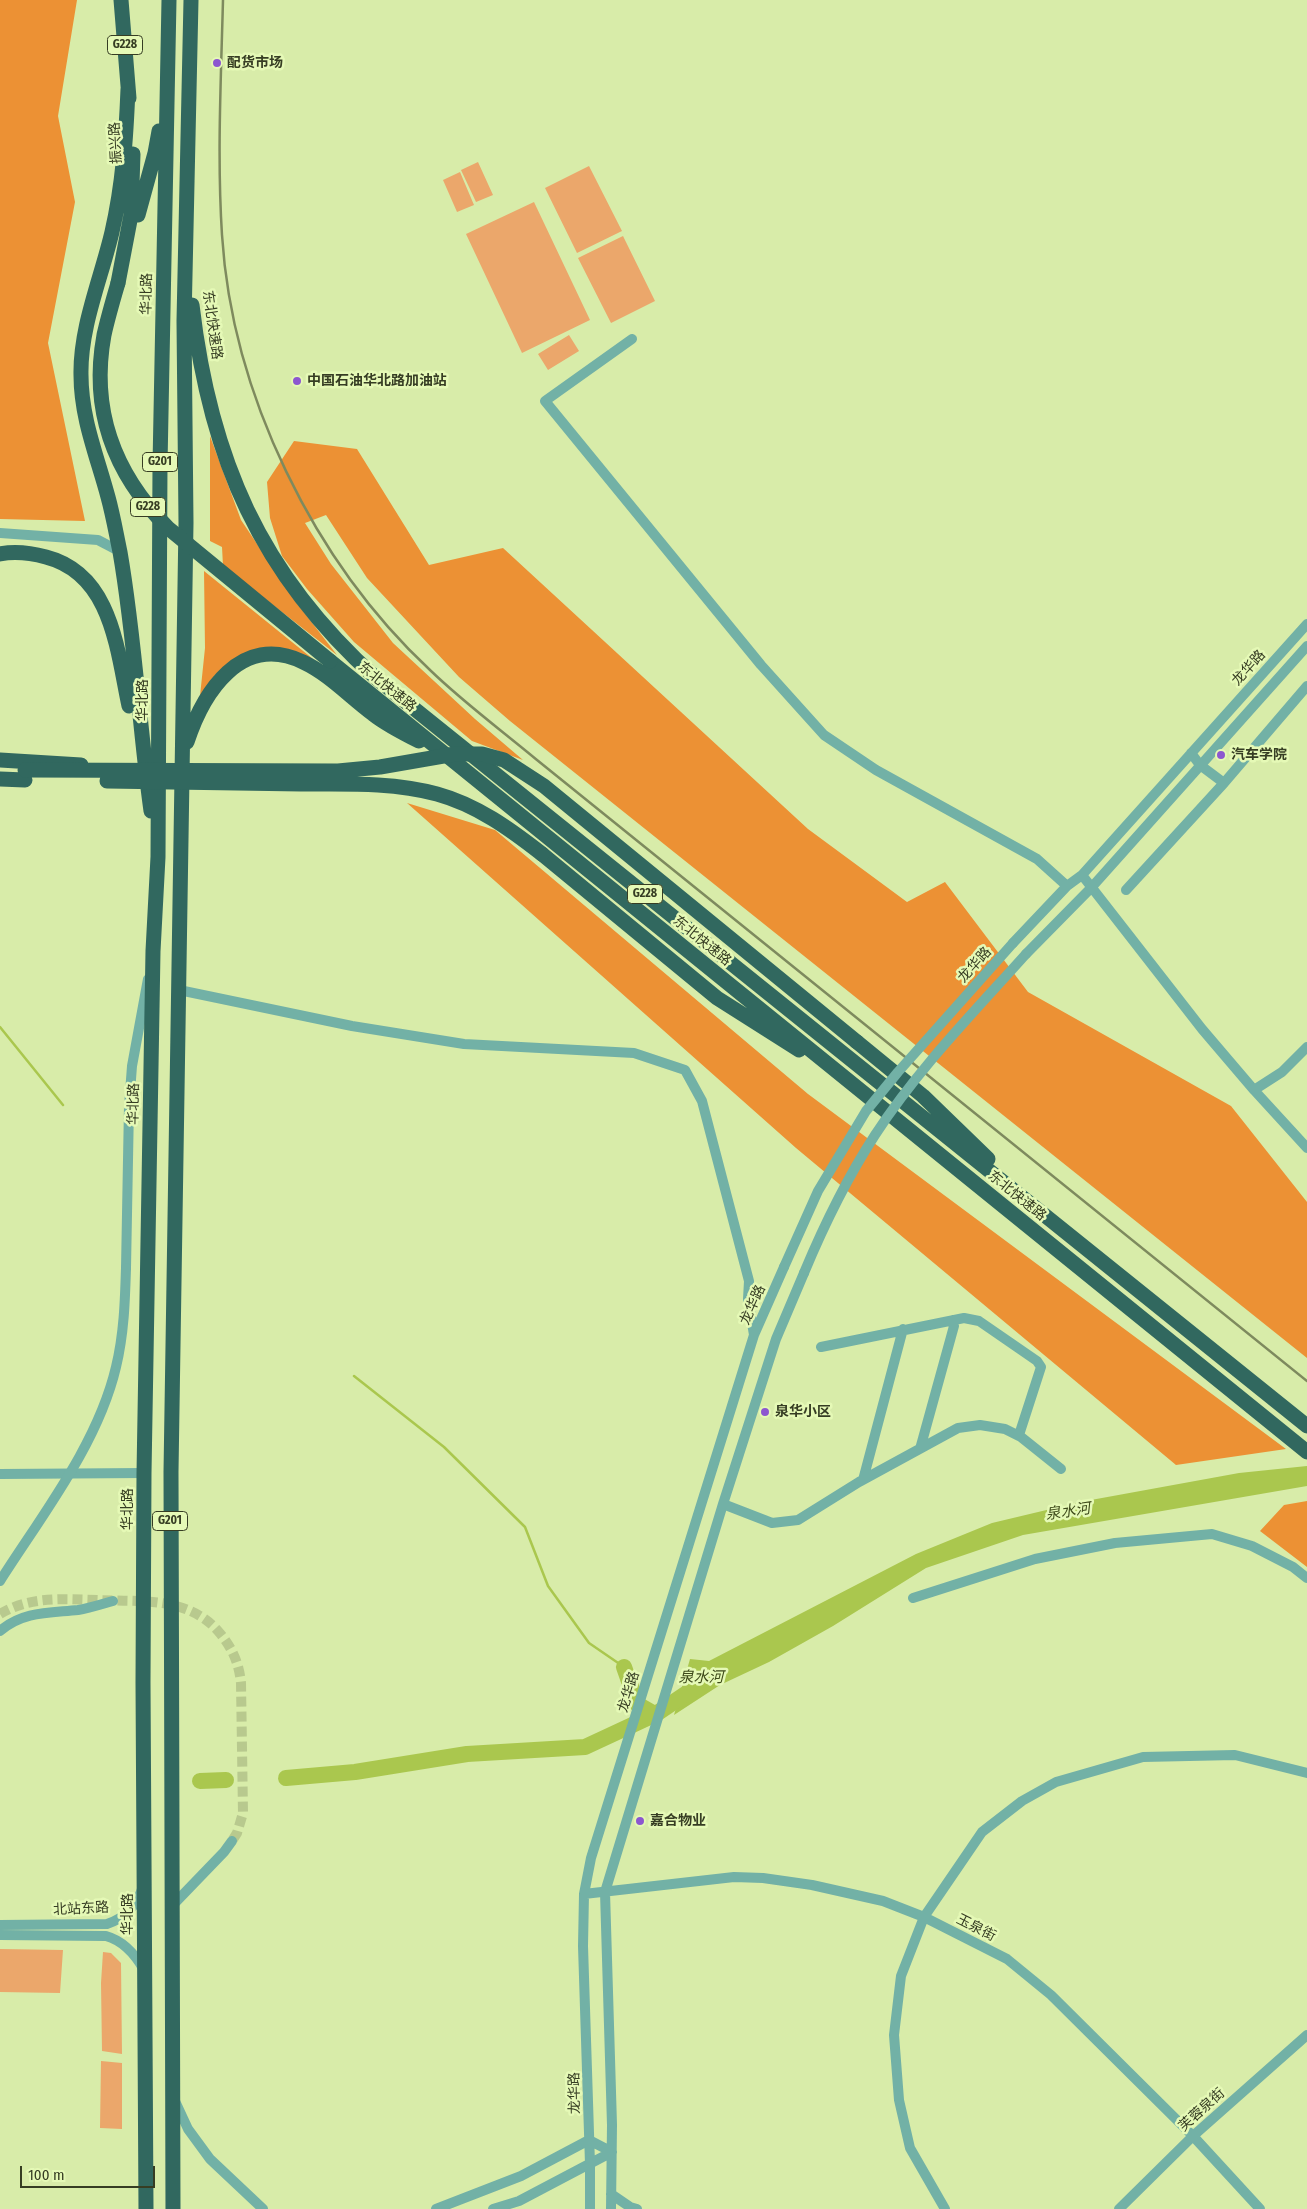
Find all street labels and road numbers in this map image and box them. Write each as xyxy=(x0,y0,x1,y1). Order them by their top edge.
road number: G228 xyxy=(108,36,142,54)
street label: 振兴路 xyxy=(107,122,125,164)
street label: 华北路 xyxy=(138,273,156,315)
street label: 东北快速路 xyxy=(199,289,225,361)
road number: G201 xyxy=(142,452,178,472)
road number: G228 xyxy=(130,498,166,516)
street label: 龙华路 xyxy=(1229,647,1269,689)
street label: 东北快速路 xyxy=(355,658,419,716)
street label: 华北路 xyxy=(135,679,151,721)
road number: G228 xyxy=(628,884,662,904)
street label: 东北快速路 xyxy=(670,912,734,970)
street label: 龙华路 xyxy=(955,944,995,986)
street label: 华北路 xyxy=(125,1083,143,1125)
street label: 东北快速路 xyxy=(985,1167,1049,1225)
street label: 龙华路 xyxy=(737,1282,769,1328)
street label: 华北路 xyxy=(120,1488,136,1530)
road number: G201 xyxy=(152,1512,188,1530)
street label: 龙华路 xyxy=(615,1669,643,1715)
street label: 华北路 xyxy=(120,1893,136,1935)
street label: 北站东路 xyxy=(53,1899,109,1919)
street label: 玉泉街 xyxy=(953,1911,999,1945)
street label: 龙华路 xyxy=(566,2072,584,2114)
street label: 芙蓉泉街 xyxy=(1176,2085,1228,2135)

